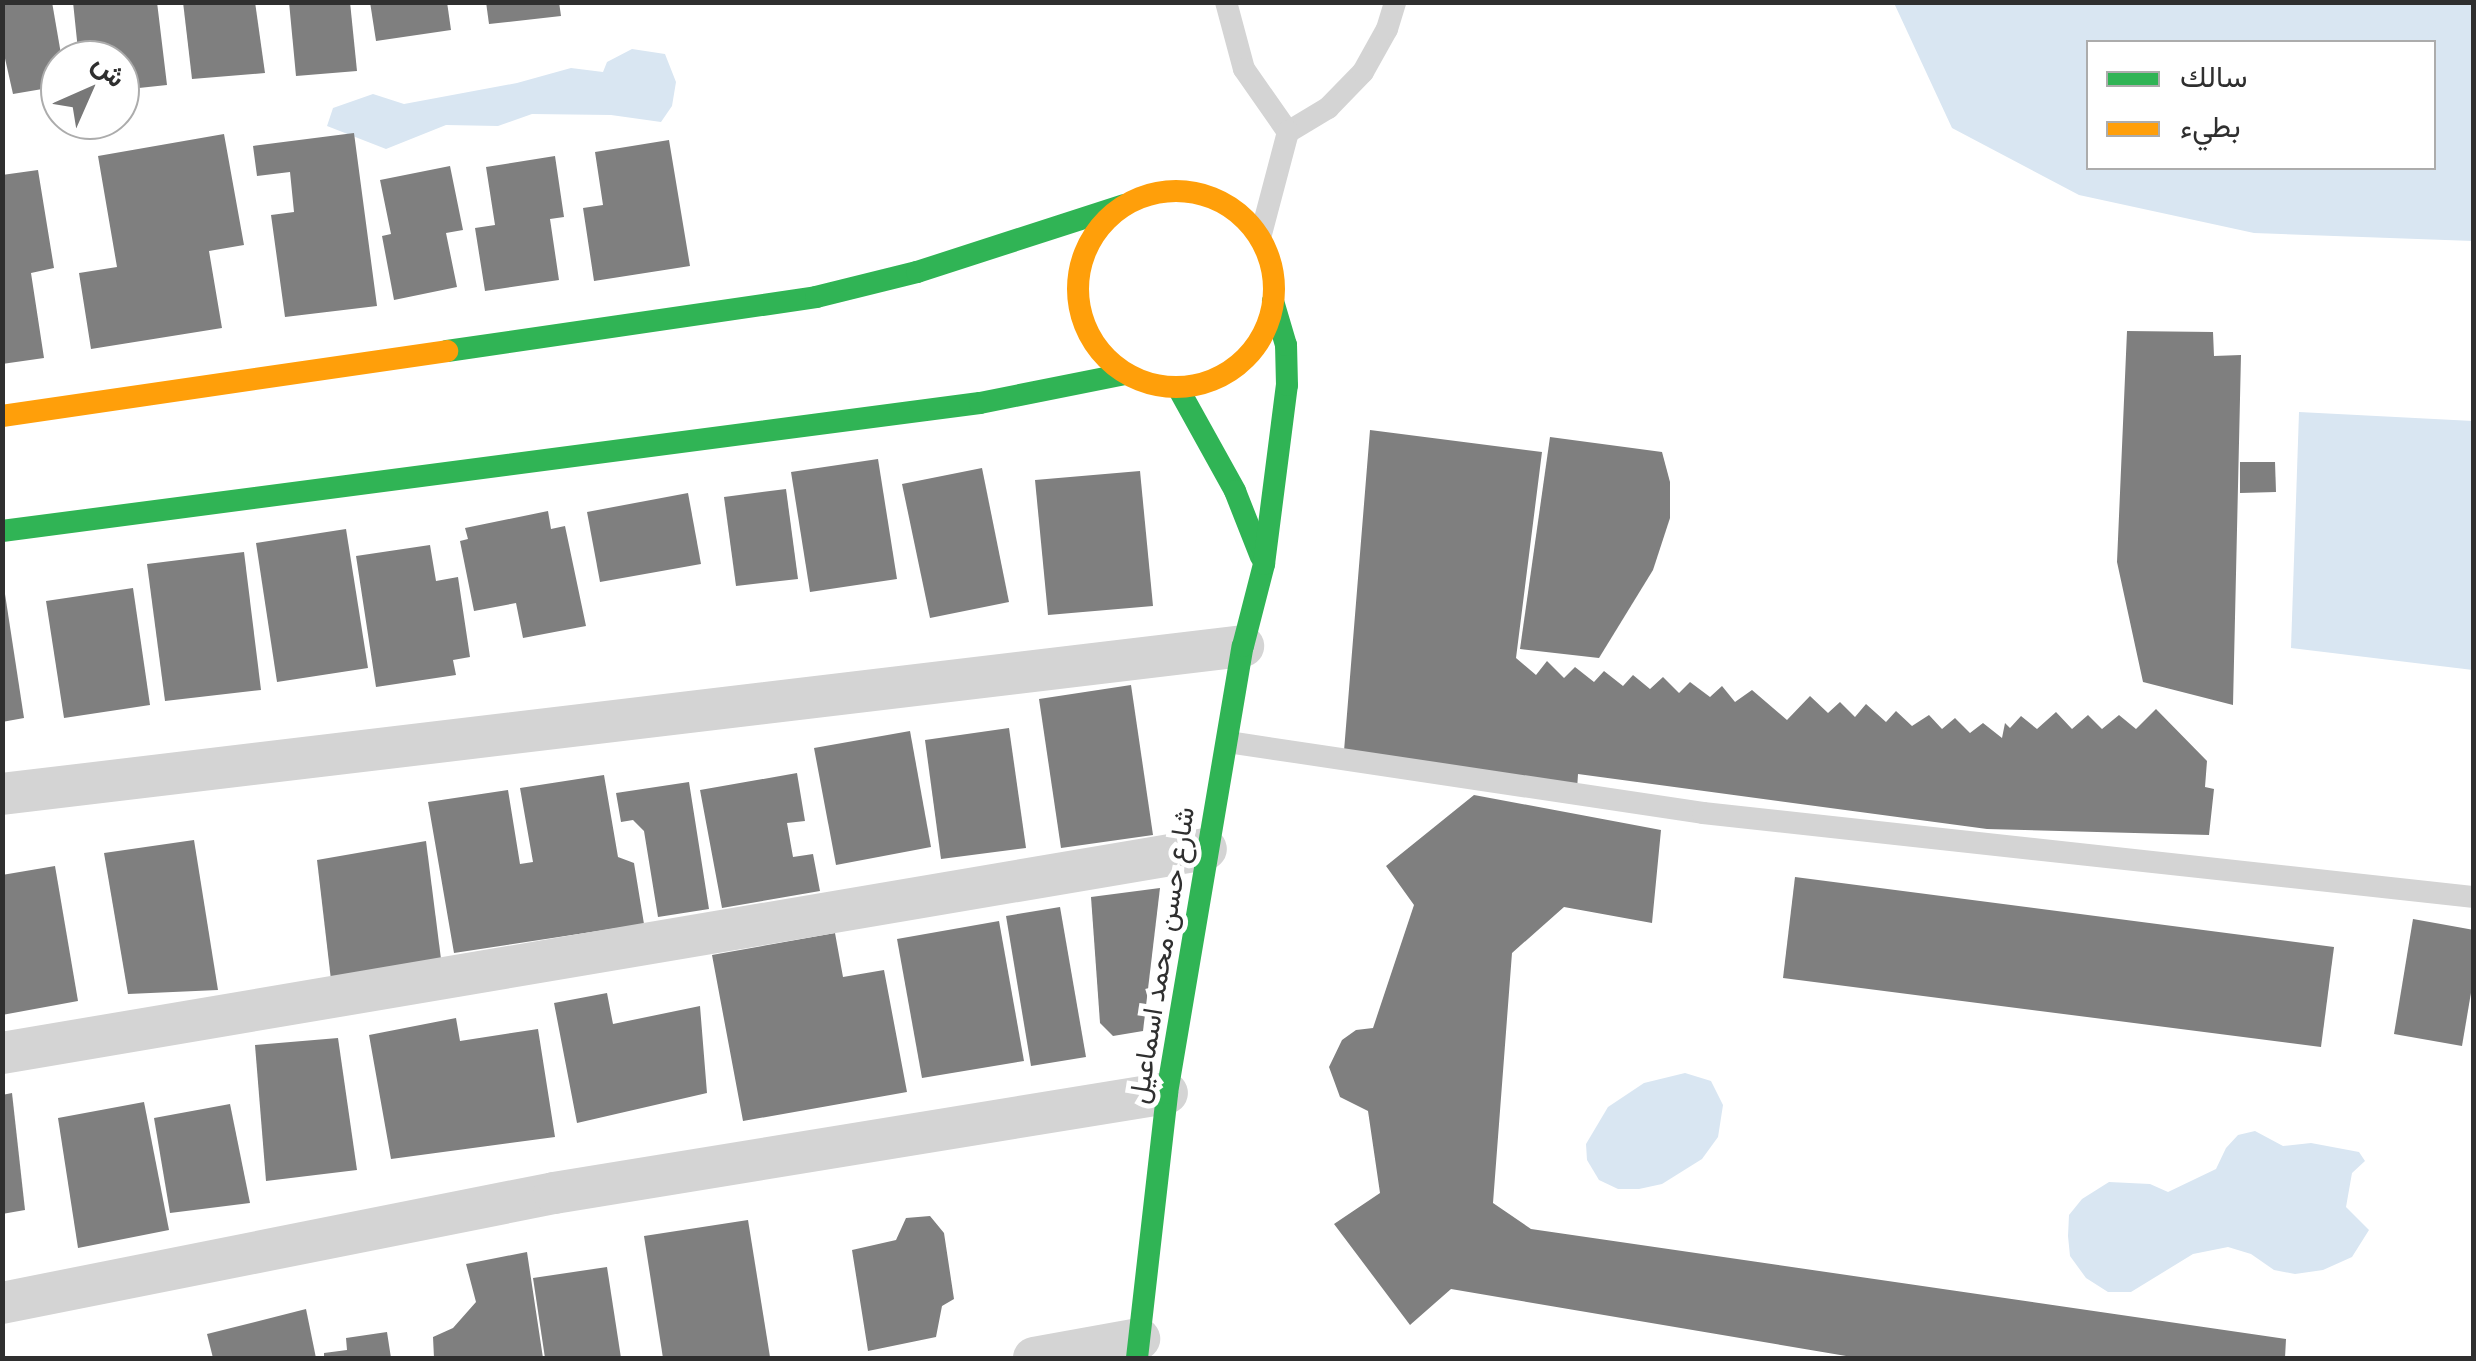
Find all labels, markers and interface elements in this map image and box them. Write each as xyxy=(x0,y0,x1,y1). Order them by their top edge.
north arrow xyxy=(40,40,140,140)
legend xyxy=(2086,40,2436,170)
text: ش xyxy=(85,45,135,95)
text: سالك xyxy=(2180,56,2247,95)
text: بطيء xyxy=(2180,106,2241,145)
street label: شارع حسن محمد اسماعيل xyxy=(1121,804,1201,1106)

